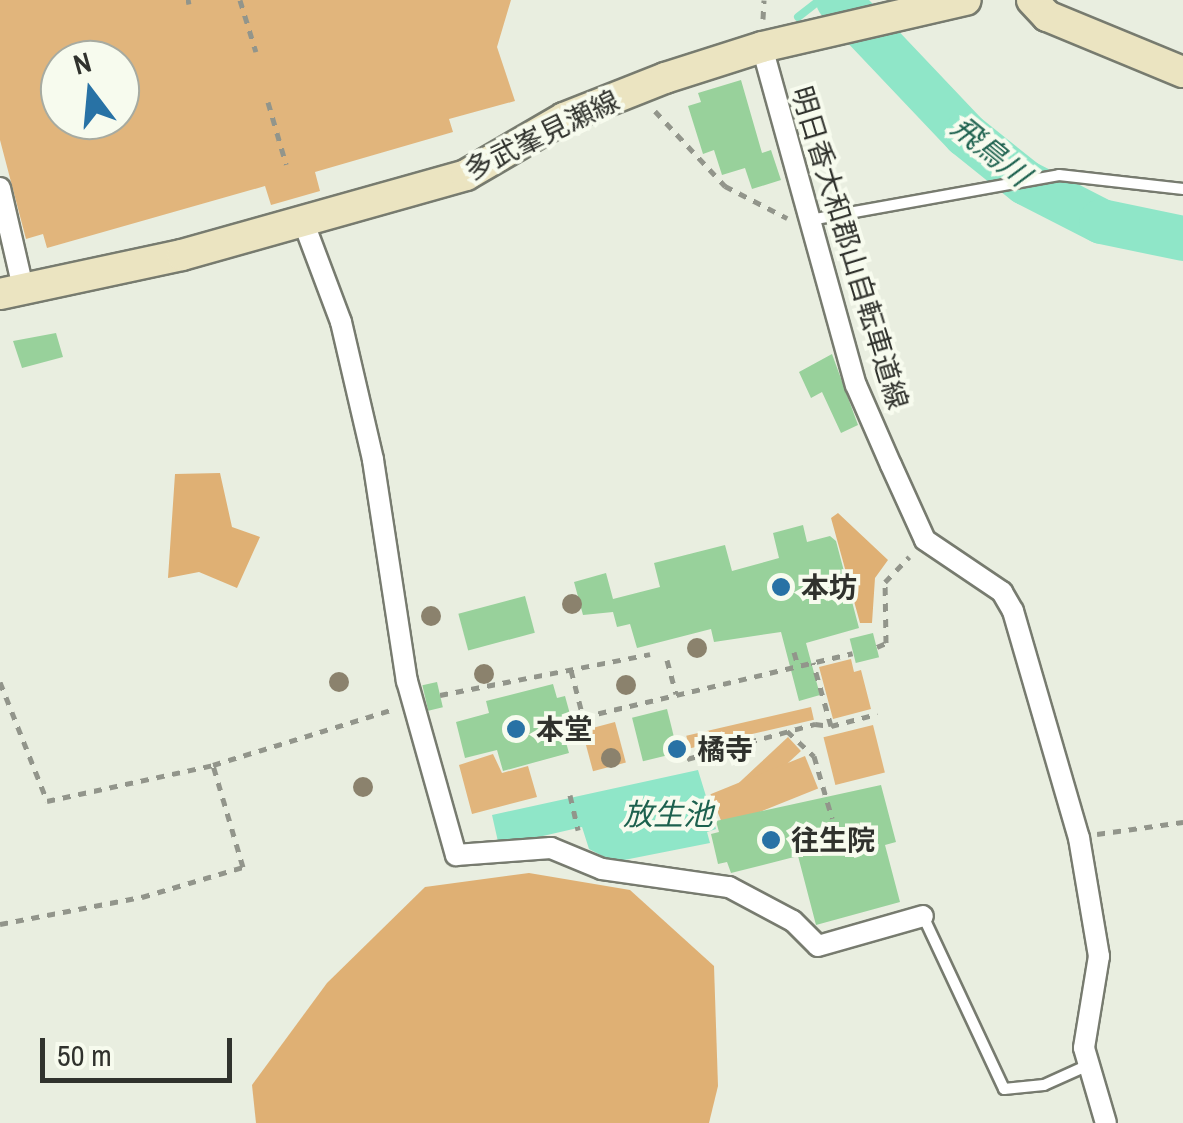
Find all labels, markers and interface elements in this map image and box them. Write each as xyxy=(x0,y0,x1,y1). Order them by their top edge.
north arrow xyxy=(40,40,140,140)
text: N xyxy=(69,43,95,84)
street label: 明日香大和郡山自転車道線 xyxy=(785,82,915,414)
street label: 多武峯見瀬線 xyxy=(459,83,625,187)
water label: 飛鳥川 xyxy=(945,109,1037,193)
place label: 本坊 xyxy=(801,570,857,604)
marker: 本坊 xyxy=(770,576,792,598)
place label: 本堂 xyxy=(536,712,592,746)
marker: 本堂 xyxy=(505,718,527,740)
place label: 橘寺 xyxy=(697,732,753,766)
marker: 橘寺 xyxy=(666,738,688,760)
water label: 放生池 xyxy=(623,796,713,832)
place label: 往生院 xyxy=(791,823,875,857)
marker: 往生院 xyxy=(760,829,782,851)
scale bar xyxy=(45,1018,238,1080)
text: 50 m xyxy=(57,1035,112,1075)

